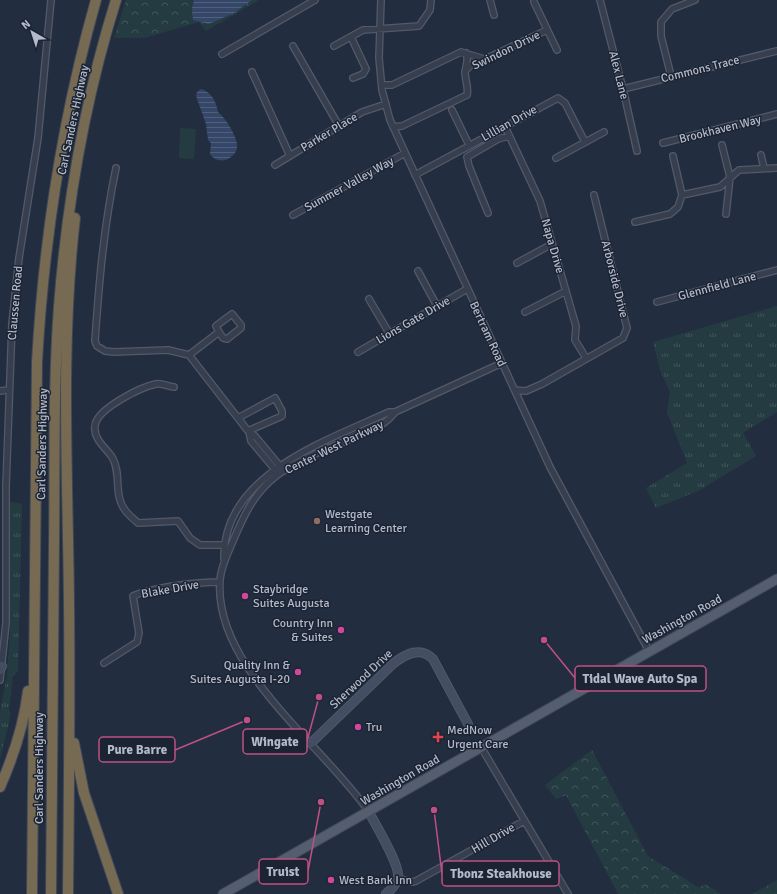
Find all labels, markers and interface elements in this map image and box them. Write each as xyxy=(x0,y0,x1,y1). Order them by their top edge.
north arrow xyxy=(12,12,52,52)
text: N xyxy=(19,17,33,32)
street label: Swindon Drive xyxy=(470,28,543,73)
street label: Alex Lane xyxy=(605,49,632,101)
street label: Commons Trace xyxy=(659,52,741,86)
street label: Carl Sanders Highway xyxy=(55,63,93,176)
street label: Lillian Drive xyxy=(479,102,540,145)
street label: Parker Place xyxy=(298,110,360,155)
street label: Brookhaven Way xyxy=(678,112,763,147)
street label: Summer Valley Way xyxy=(302,153,397,215)
street label: Napa Drive xyxy=(538,217,567,275)
street label: Arborside Drive xyxy=(598,239,631,319)
street label: Claussen Road xyxy=(5,265,26,341)
street label: Glennfield Lane xyxy=(676,269,758,304)
street label: Lions Gate Drive xyxy=(373,293,453,348)
street label: Bertram Road xyxy=(466,299,509,369)
street label: Carl Sanders Highway xyxy=(34,388,51,500)
street label: Center West Parkway xyxy=(282,417,386,478)
place label: Westgate Learning Center xyxy=(325,507,408,536)
marker: Westgate Learning Center xyxy=(312,516,322,526)
street label: Blake Drive xyxy=(140,577,200,602)
place label: Staybridge Suites Augusta xyxy=(253,582,330,611)
marker: Staybridge Suites Augusta xyxy=(240,591,250,601)
street label: Washington Road xyxy=(640,591,725,648)
place label: Country Inn & Suites xyxy=(273,616,333,645)
marker: Country Inn & Suites xyxy=(336,625,346,635)
street label: Sherwood Drive xyxy=(327,646,396,712)
place label: Quality Inn & Suites Augusta I-20 xyxy=(190,658,291,687)
callout: Tidal Wave Auto Spa xyxy=(575,666,706,691)
marker: Quality Inn & Suites Augusta I-20 xyxy=(293,667,303,677)
text: Tidal Wave Auto Spa xyxy=(583,671,698,687)
street label: Carl Sanders Highway xyxy=(32,712,47,824)
place label: Tru xyxy=(366,720,382,735)
marker: Tru xyxy=(353,722,363,732)
place label: MedNow Urgent Care xyxy=(447,723,509,752)
callout: Wingate xyxy=(243,729,307,754)
marker: MedNow Urgent Care xyxy=(432,731,444,743)
text: Wingate xyxy=(251,734,299,750)
callout: Pure Barre xyxy=(99,737,175,762)
text: Pure Barre xyxy=(107,742,168,758)
street label: Washington Road xyxy=(358,752,443,809)
street label: Hill Drive xyxy=(469,820,518,857)
callout: Truist xyxy=(259,859,308,884)
callout: Tbonz Steakhouse xyxy=(442,861,559,886)
text: Truist xyxy=(267,864,300,880)
text: Tbonz Steakhouse xyxy=(450,866,552,882)
place label: West Bank Inn xyxy=(339,873,412,888)
marker: West Bank Inn xyxy=(326,875,336,885)

